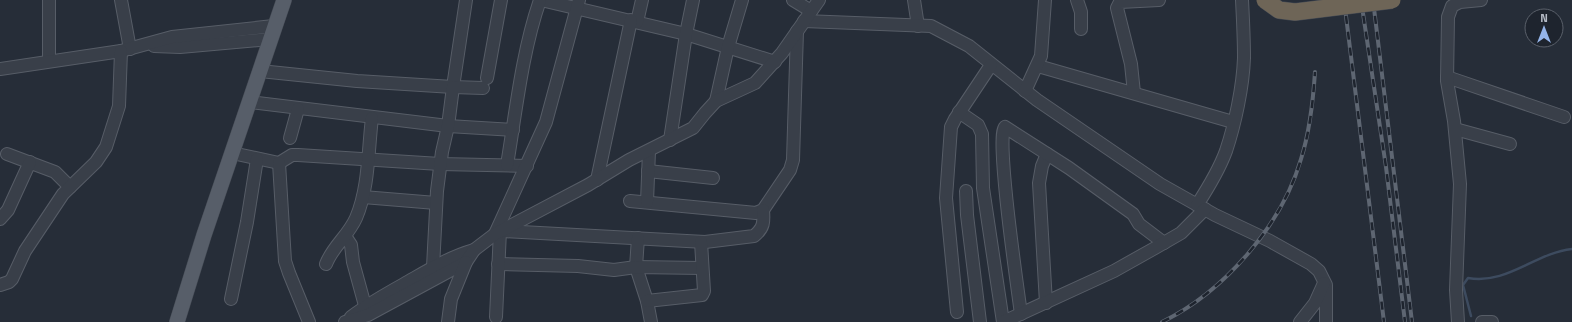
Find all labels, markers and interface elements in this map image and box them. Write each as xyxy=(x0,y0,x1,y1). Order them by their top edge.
north arrow xyxy=(1524,8,1564,48)
text: N xyxy=(1540,10,1548,26)

